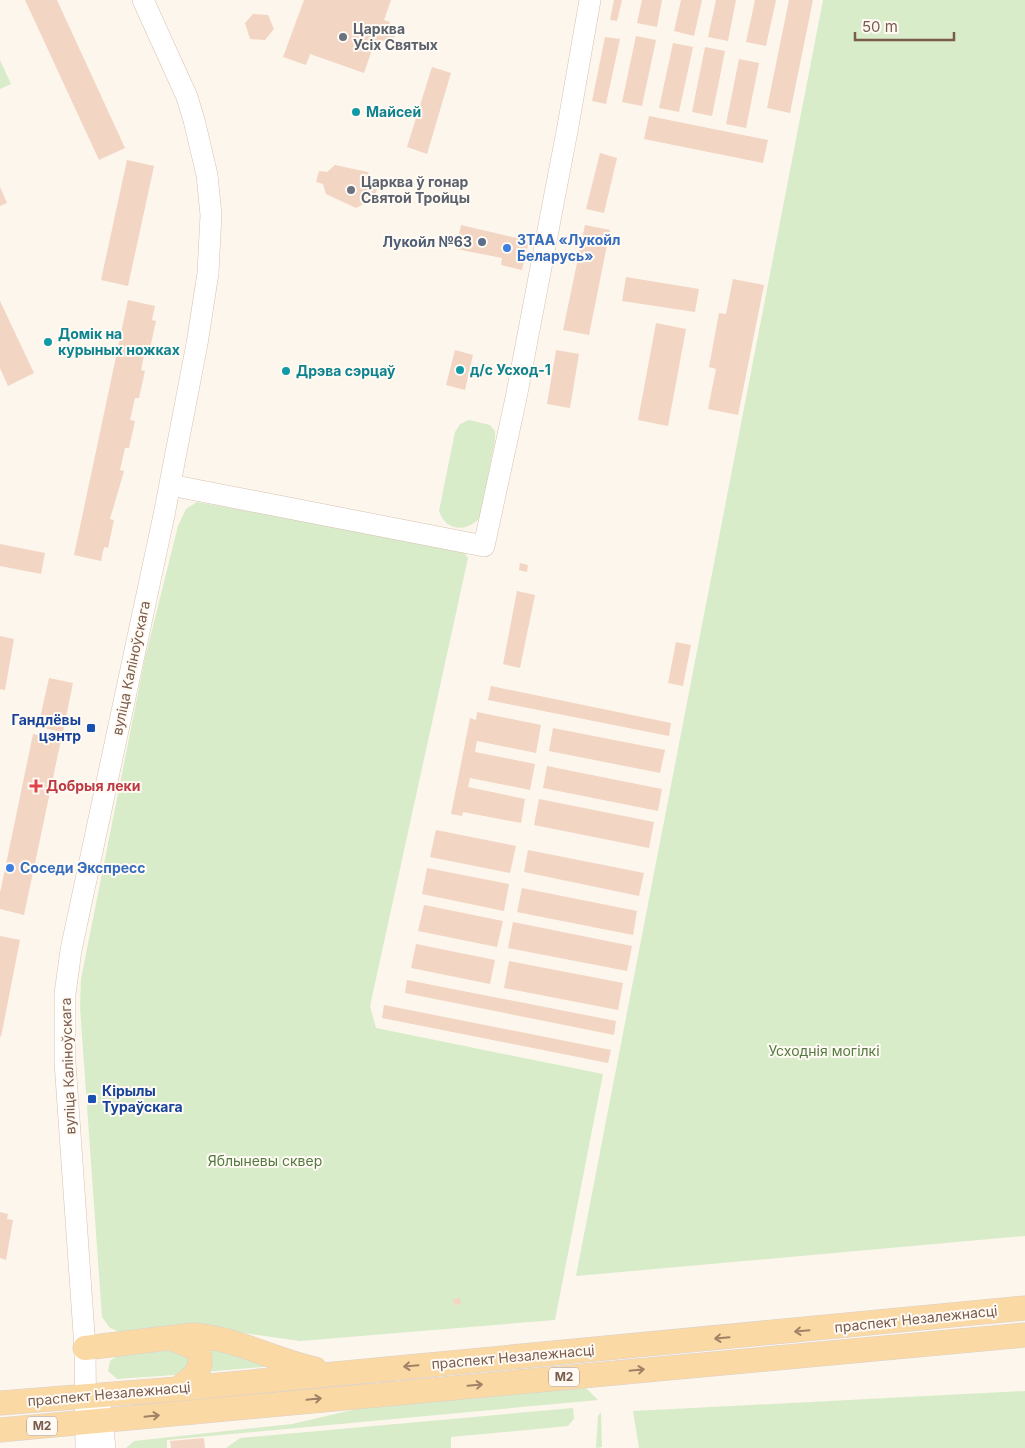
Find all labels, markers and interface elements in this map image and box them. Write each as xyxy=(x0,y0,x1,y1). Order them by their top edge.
scale bar xyxy=(855,10,954,42)
text: 50 m xyxy=(862,17,898,36)
place label: Царква Усіх Святых xyxy=(353,20,438,53)
marker: Царква Усіх Святых xyxy=(337,31,349,43)
place label: Майсей xyxy=(366,103,421,120)
marker: Майсей xyxy=(350,106,362,118)
place label: Царква ў гонар Святой Тройцы xyxy=(361,173,470,206)
marker: Царква ў гонар Святой Тройцы xyxy=(345,184,357,196)
place label: ЗТАА «Лукойл Беларусь» xyxy=(517,231,620,264)
place label: Лукойл №63 xyxy=(382,233,472,250)
marker: Лукойл №63 xyxy=(476,236,488,248)
marker: ЗТАА «Лукойл Беларусь» xyxy=(501,242,513,254)
place label: Домік на курыных ножках xyxy=(58,325,180,358)
marker: Домік на курыных ножках xyxy=(42,336,54,348)
place label: д/с Усход-1 xyxy=(470,361,551,378)
place label: Дрэва сэрцаў xyxy=(296,362,396,379)
marker: д/с Усход-1 xyxy=(454,364,466,376)
marker: Дрэва сэрцаў xyxy=(280,365,292,377)
street label: вуліца Каліноўскага xyxy=(108,599,153,737)
place label: Гандлёвы цэнтр xyxy=(12,711,81,744)
marker: Гандлёвы цэнтр xyxy=(85,722,97,734)
place label: Добрыя леки xyxy=(46,777,140,794)
marker: Добрыя леки xyxy=(30,780,42,792)
place label: Соседи Экспресс xyxy=(20,859,146,876)
marker: Соседи Экспресс xyxy=(4,862,16,874)
street label: вуліца Каліноўскага xyxy=(57,997,78,1135)
park label: Усходнія могілкі xyxy=(768,1042,880,1059)
place label: Кірылы Тураўскага xyxy=(102,1082,183,1115)
marker: Кірылы Тураўскага xyxy=(86,1093,98,1105)
park label: Яблыневы сквер xyxy=(208,1152,322,1169)
street label: праспект Незалежнасці xyxy=(834,1301,998,1336)
one-way arrow xyxy=(795,1326,811,1335)
one-way arrow xyxy=(715,1333,731,1343)
street label: праспект Незалежнасці xyxy=(431,1341,595,1372)
one-way arrow xyxy=(403,1361,419,1371)
one-way arrow xyxy=(629,1365,645,1375)
road number: М2 xyxy=(549,1368,579,1386)
street label: праспект Незалежнасці xyxy=(27,1378,191,1409)
one-way arrow xyxy=(467,1380,483,1389)
one-way arrow xyxy=(305,1395,321,1404)
one-way arrow xyxy=(144,1411,160,1420)
road number: М2 xyxy=(27,1416,57,1435)

